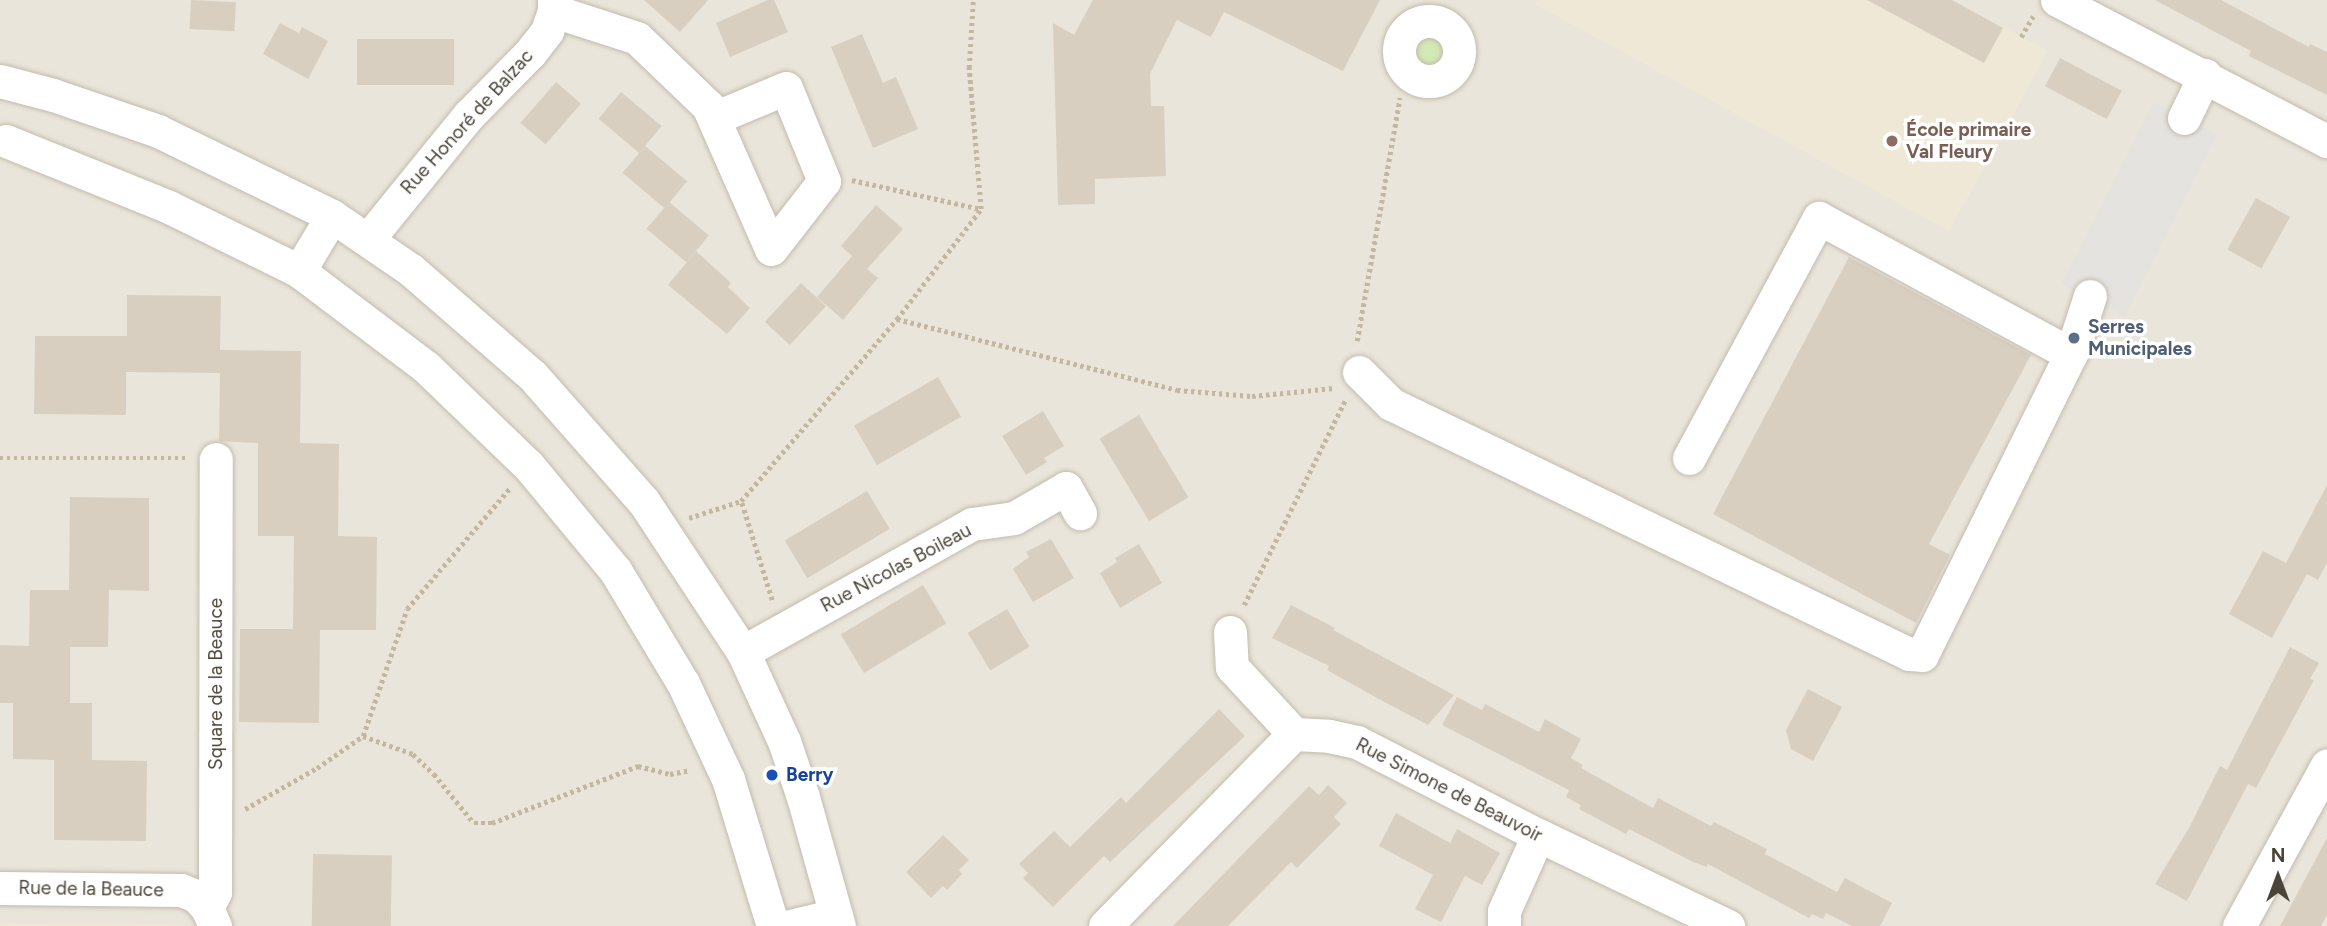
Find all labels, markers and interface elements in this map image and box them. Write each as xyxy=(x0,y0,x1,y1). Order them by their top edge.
street label: Rue Honoré de Balzac xyxy=(396,45,538,199)
place label: École primaire Val Fleury xyxy=(1906,119,2031,163)
marker: École primaire Val Fleury xyxy=(1884,133,1900,149)
place label: Serres Municipales xyxy=(2088,316,2192,360)
marker: Serres Municipales xyxy=(2066,330,2082,346)
street label: Rue Nicolas Boileau xyxy=(817,519,975,617)
street label: Square de la Beauce xyxy=(205,598,227,770)
street label: Rue Simone de Beauvoir xyxy=(1352,733,1546,847)
place label: Berry xyxy=(786,764,833,786)
marker: Berry xyxy=(764,767,780,783)
north arrow xyxy=(2243,842,2313,912)
text: N xyxy=(2271,844,2285,867)
street label: Rue de la Beauce xyxy=(18,876,164,902)

